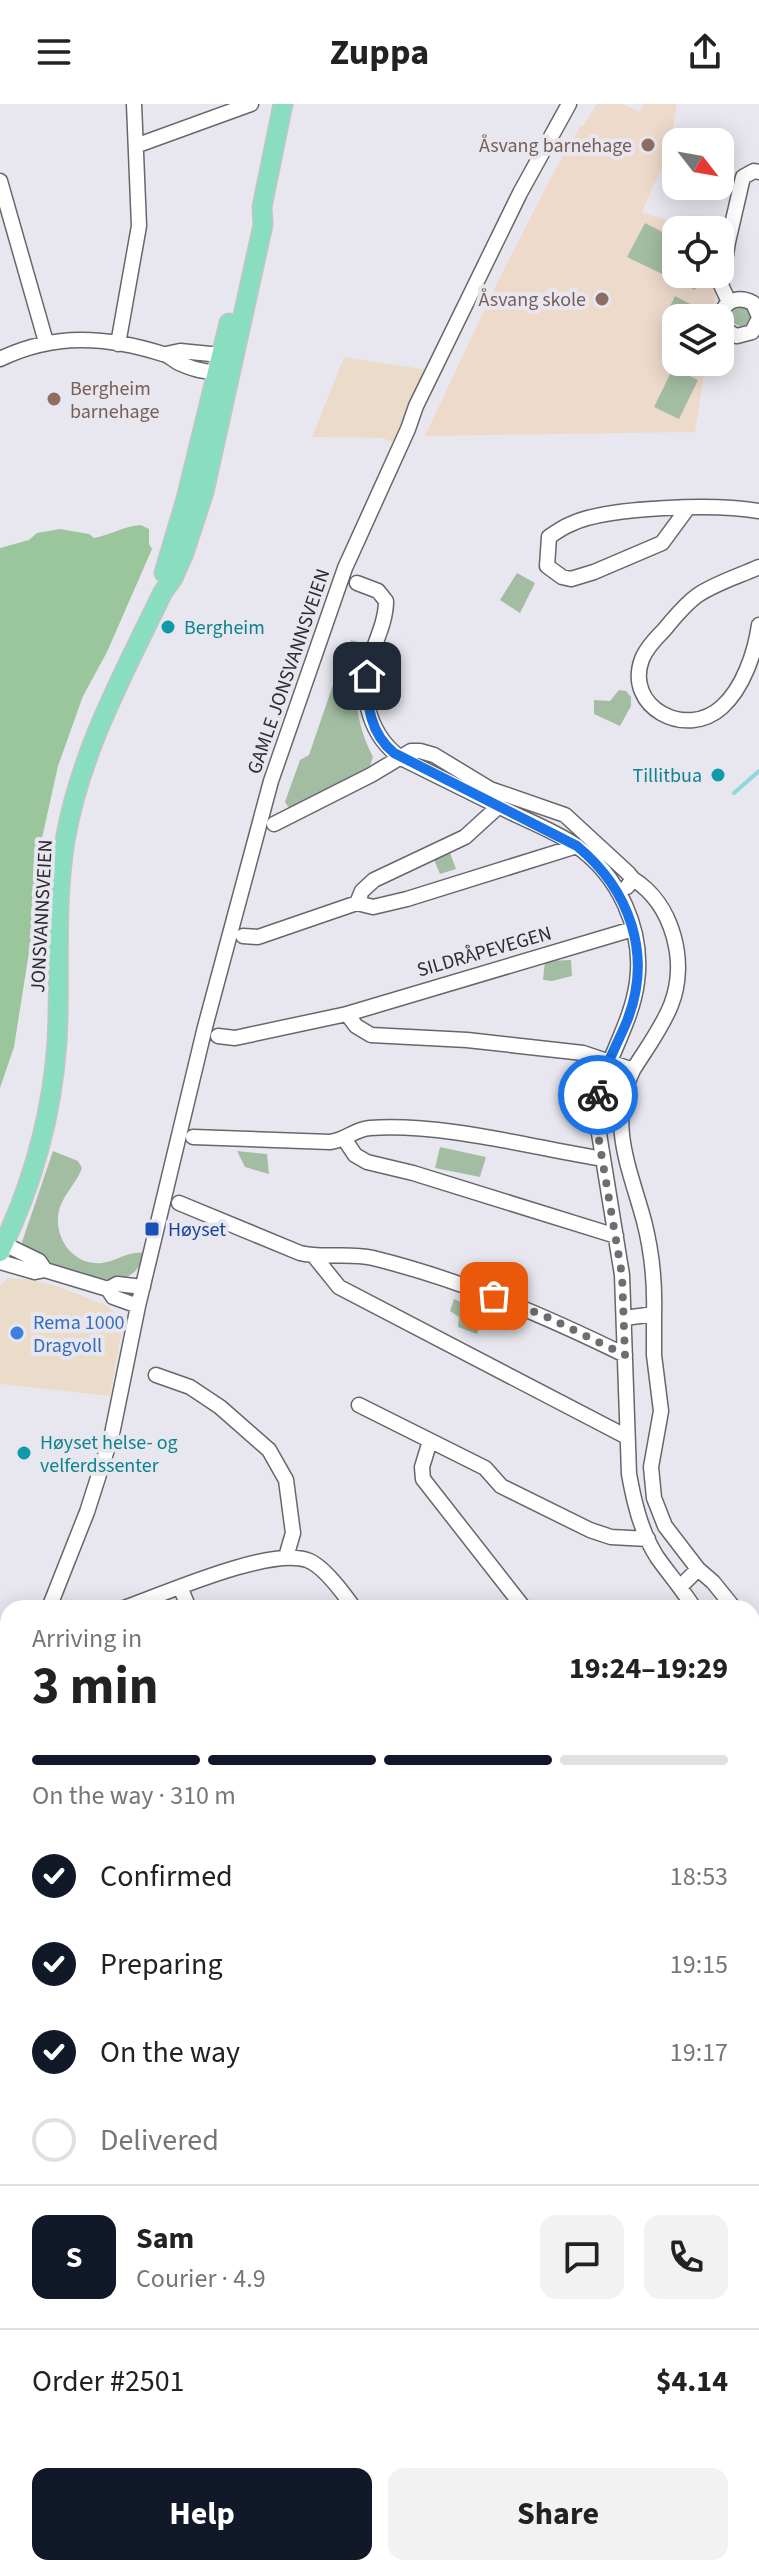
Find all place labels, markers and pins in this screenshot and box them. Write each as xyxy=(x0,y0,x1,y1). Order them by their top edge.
place label: Åsvang barnehage xyxy=(479,132,632,160)
marker: Åsvang barnehage xyxy=(639,136,657,154)
place label: Åsvang skole xyxy=(478,286,586,314)
marker: Åsvang skole xyxy=(593,290,611,308)
place label: Bergheim barnehage xyxy=(70,375,159,426)
marker: Bergheim barnehage xyxy=(45,390,63,408)
place label: Bergheim xyxy=(184,614,265,642)
marker: Bergheim xyxy=(159,618,177,636)
pin xyxy=(333,642,401,710)
place label: Tillitbua xyxy=(632,762,702,790)
marker: Tillitbua xyxy=(709,766,727,784)
place label: Høyset xyxy=(168,1216,226,1244)
marker: Høyset xyxy=(143,1220,161,1238)
pin xyxy=(460,1262,528,1330)
place label: Rema 1000 Dragvoll xyxy=(33,1309,125,1360)
marker: Rema 1000 Dragvoll xyxy=(8,1324,26,1342)
place label: Høyset helse- og velferdssenter xyxy=(40,1429,178,1480)
marker: Høyset helse- og velferdssenter xyxy=(15,1444,33,1462)

